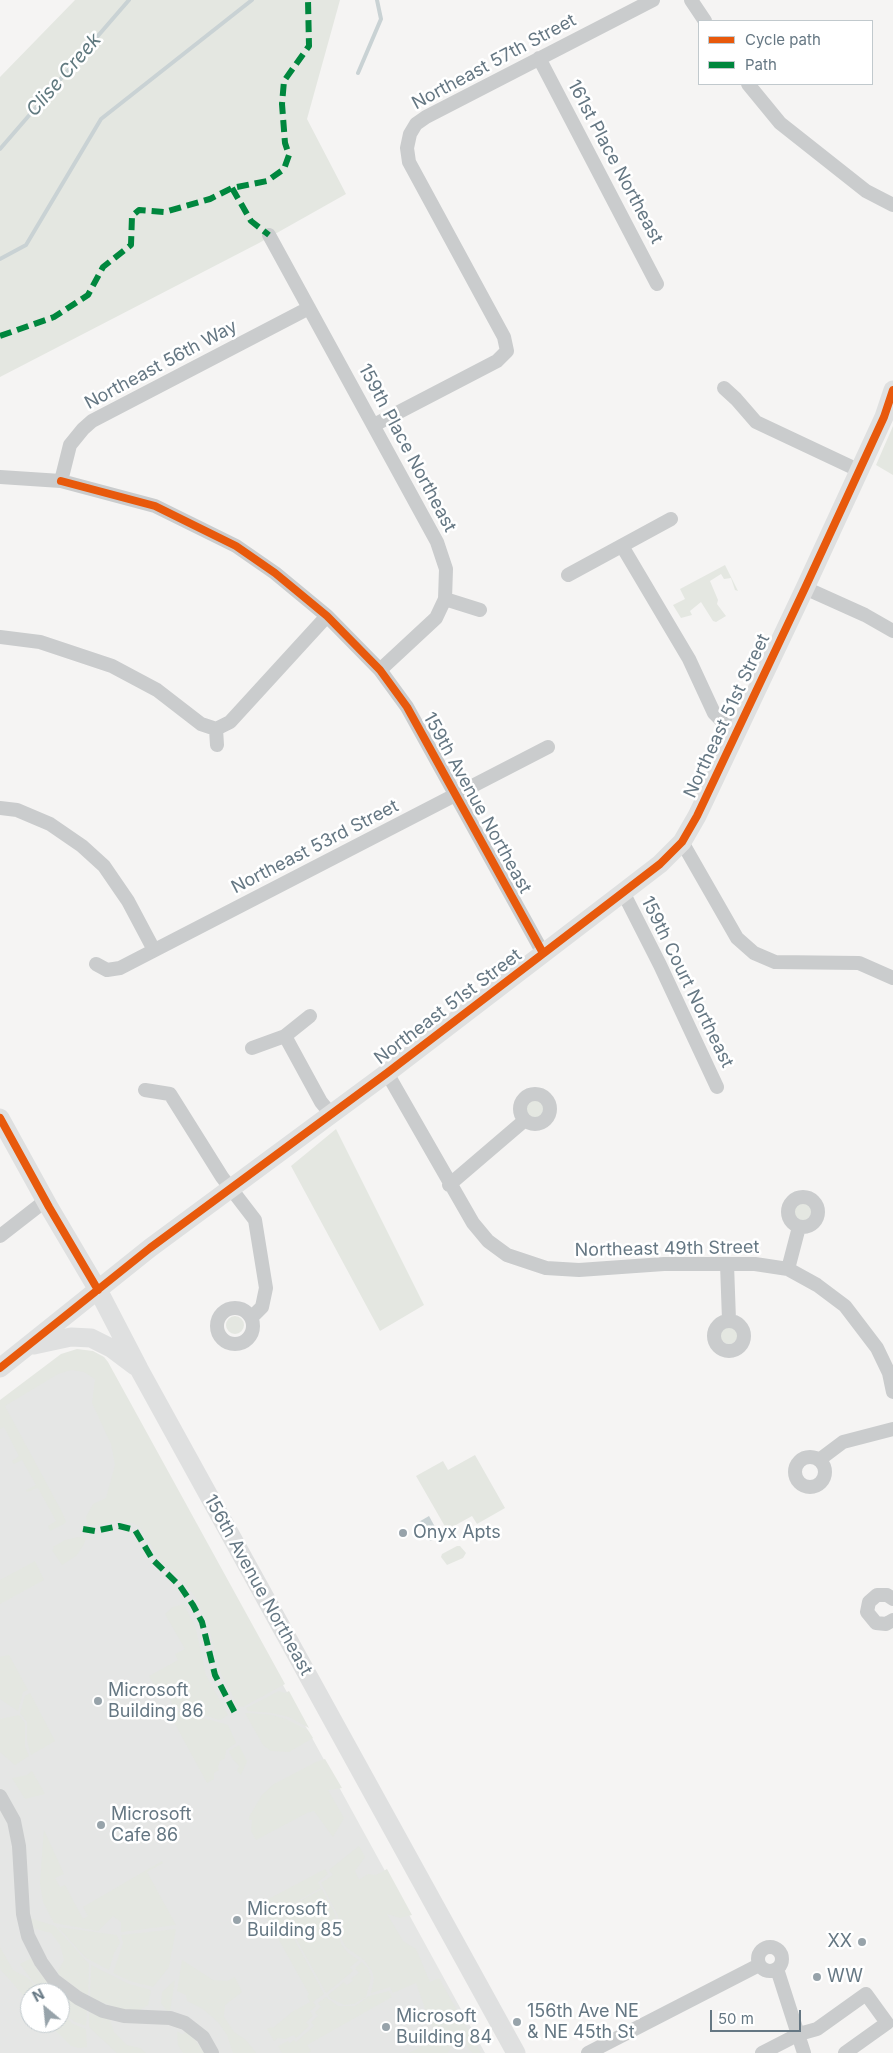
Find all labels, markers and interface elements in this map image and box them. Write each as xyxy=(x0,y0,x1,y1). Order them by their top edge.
street label: Northeast 57th Street xyxy=(408,10,580,114)
legend xyxy=(698,20,873,85)
water label: Clise Creek xyxy=(22,29,106,121)
text: Cycle path xyxy=(745,30,821,49)
text: Path xyxy=(745,55,777,74)
street label: 161st Place Northeast xyxy=(563,77,667,247)
street label: Northeast 56th Way xyxy=(81,316,241,414)
street label: 159th Place Northeast xyxy=(354,360,460,536)
street label: Northeast 51st Street xyxy=(679,630,775,802)
street label: 159th Avenue Northeast xyxy=(418,709,536,897)
street label: Northeast 53rd Street xyxy=(228,795,402,899)
street label: 159th Court Northeast xyxy=(636,893,738,1071)
street label: Northeast 51st Street xyxy=(370,945,526,1069)
street label: Northeast 49th Street xyxy=(575,1237,759,1261)
street label: 156th Avenue Northeast xyxy=(199,1491,317,1679)
place label: Onyx Apts xyxy=(413,1522,501,1544)
marker: Onyx Apts xyxy=(397,1527,409,1539)
place label: Microsoft Building 86 xyxy=(108,1680,204,1722)
marker: Microsoft Building 86 xyxy=(92,1695,104,1707)
place label: Microsoft Cafe 86 xyxy=(111,1804,191,1846)
marker: Microsoft Cafe 86 xyxy=(95,1819,107,1831)
place label: Microsoft Building 85 xyxy=(247,1899,342,1942)
marker: Microsoft Building 85 xyxy=(231,1914,243,1926)
place label: XX xyxy=(827,1931,852,1953)
marker: XX xyxy=(856,1936,868,1948)
place label: WW xyxy=(827,1966,863,1988)
marker: WW xyxy=(811,1971,823,1983)
north arrow xyxy=(20,1983,70,2033)
text: N xyxy=(29,1985,47,2005)
scale bar xyxy=(713,2000,804,2032)
place label: 156th Ave NE & NE 45th St xyxy=(527,2001,639,2044)
place label: Microsoft Building 84 xyxy=(396,2006,492,2048)
text: 50 m xyxy=(718,2009,754,2028)
marker: 156th Ave NE & NE 45th St xyxy=(511,2016,523,2028)
marker: Microsoft Building 84 xyxy=(380,2021,392,2033)

